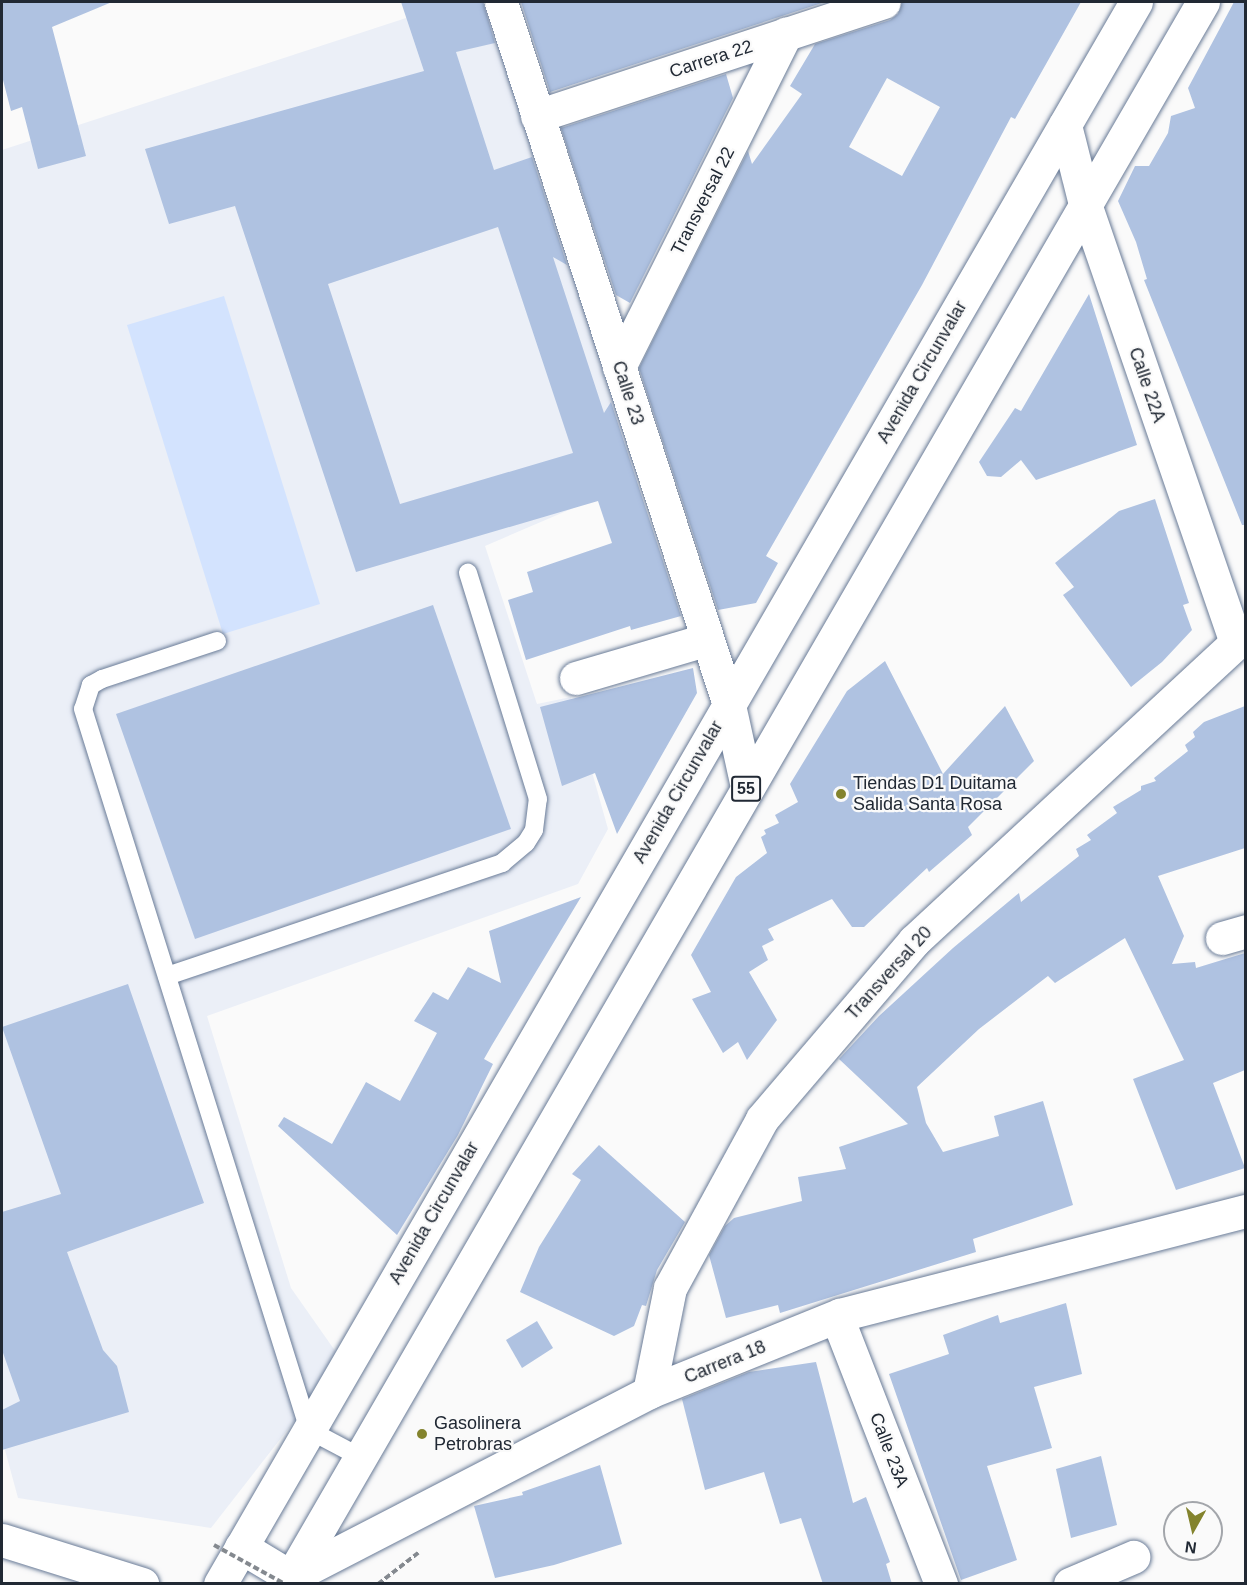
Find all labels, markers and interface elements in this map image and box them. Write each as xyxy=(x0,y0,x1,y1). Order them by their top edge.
street label: Carrera 22 xyxy=(667,35,755,83)
street label: Transversal 22 xyxy=(667,143,739,259)
street label: Avenida Circunvalar xyxy=(872,297,972,447)
street label: Calle 22A xyxy=(1124,345,1170,425)
street label: Calle 23 xyxy=(608,358,648,428)
street label: Avenida Circunvalar xyxy=(628,717,728,867)
place label: Tiendas D1 Duitama Salida Santa Rosa xyxy=(853,773,1016,816)
road number: 55 xyxy=(731,776,761,802)
marker: Tiendas D1 Duitama Salida Santa Rosa xyxy=(834,787,848,801)
street label: Transversal 20 xyxy=(841,922,937,1024)
street label: Avenida Circunvalar xyxy=(384,1138,484,1288)
street label: Carrera 18 xyxy=(681,1336,769,1388)
street label: Calle 23A xyxy=(865,1410,913,1490)
place label: Gasolinera Petrobras xyxy=(434,1413,521,1456)
marker: Gasolinera Petrobras xyxy=(415,1427,429,1441)
north arrow xyxy=(1163,1501,1223,1561)
text: N xyxy=(1184,1538,1198,1557)

